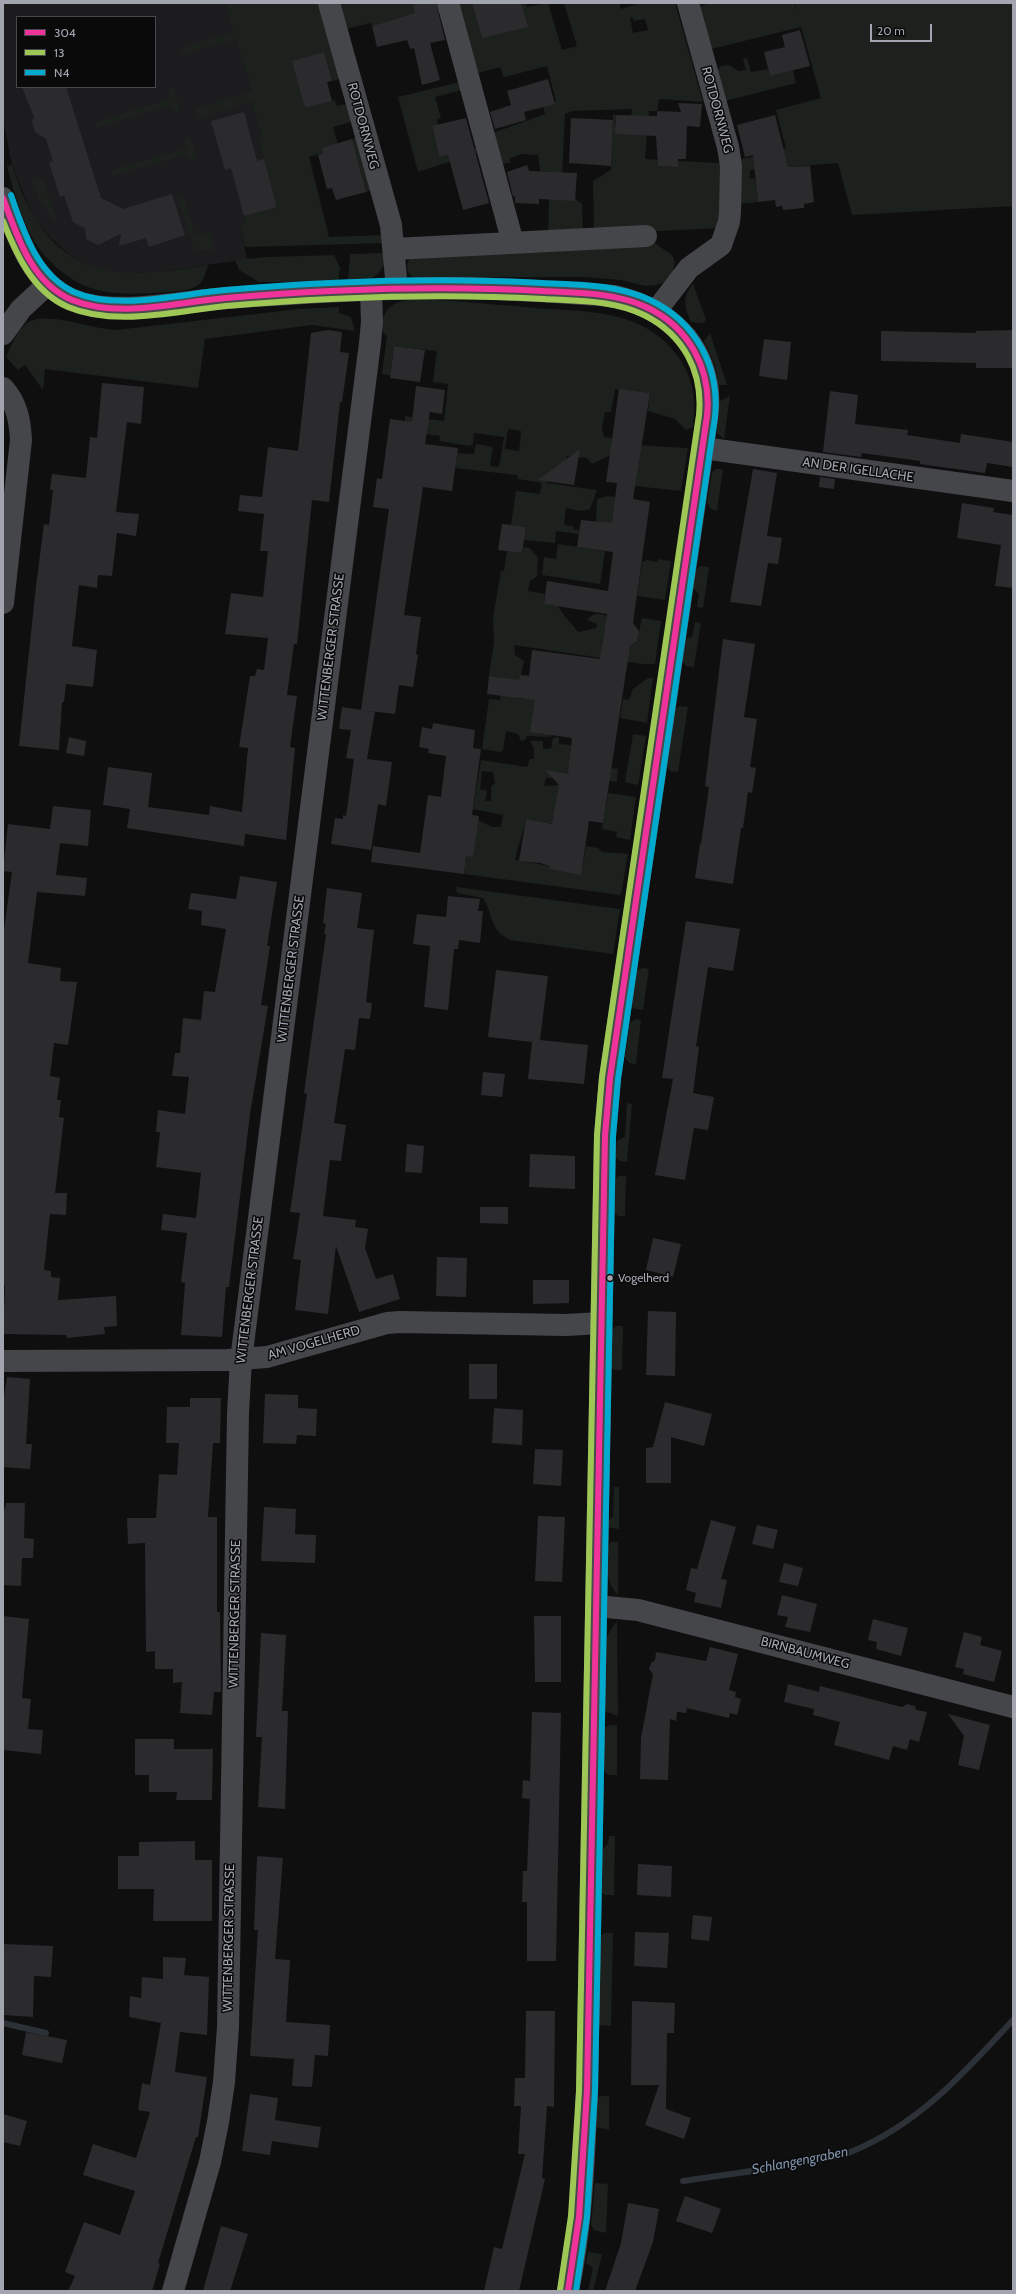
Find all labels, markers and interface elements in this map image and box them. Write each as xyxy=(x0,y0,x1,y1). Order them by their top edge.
legend xyxy=(16,16,156,88)
scale bar xyxy=(872,16,934,42)
text: 20 m xyxy=(877,23,905,38)
text: 304 xyxy=(54,25,76,40)
text: 13 xyxy=(54,45,64,60)
text: N4 xyxy=(54,65,69,80)
street label: ROTDORNWEG xyxy=(698,65,736,155)
street label: ROTDORNWEG xyxy=(344,81,382,171)
street label: AN DER IGELLACHE xyxy=(801,454,915,486)
street label: WITTENBERGER STRASSE xyxy=(314,573,348,721)
street label: WITTENBERGER STRASSE xyxy=(274,895,308,1043)
street label: WITTENBERGER STRASSE xyxy=(233,1216,267,1364)
place label: Vogelherd xyxy=(618,1271,669,1285)
marker: Vogelherd xyxy=(605,1273,615,1283)
street label: AM VOGELHERD xyxy=(266,1322,362,1364)
street label: WITTENBERGER STRASSE xyxy=(226,1540,244,1688)
street label: BIRNBAUMWEG xyxy=(759,1634,851,1672)
street label: WITTENBERGER STRASSE xyxy=(220,1864,238,2012)
water label: Schlangengraben xyxy=(750,2143,850,2179)

